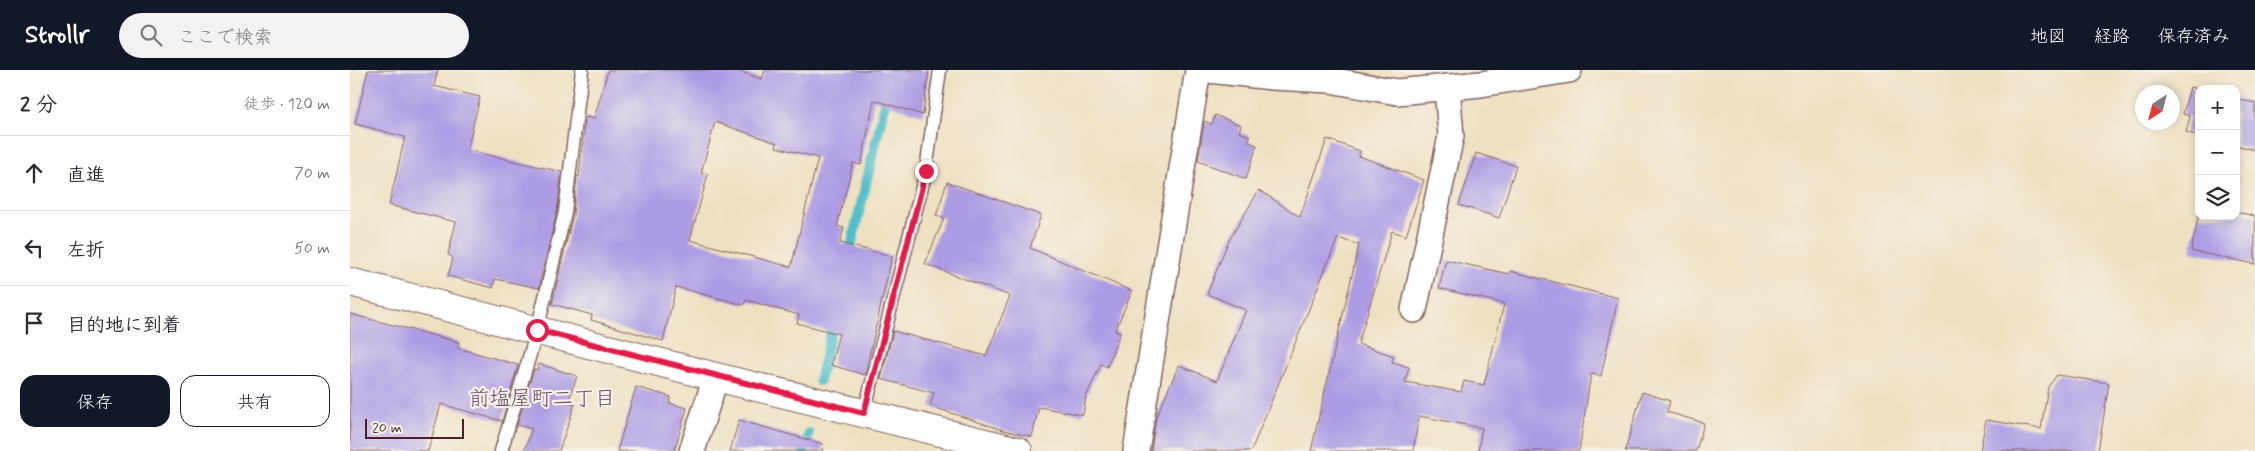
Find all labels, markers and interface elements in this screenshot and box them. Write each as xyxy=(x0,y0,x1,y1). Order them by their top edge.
search box xyxy=(119,13,469,58)
text: Strollr xyxy=(25,20,89,51)
icon: search xyxy=(137,21,165,49)
text: ここで検索 xyxy=(177,25,272,50)
text: 地図 xyxy=(2030,25,2066,49)
text: 経路 xyxy=(2094,25,2130,49)
text: 保存済み xyxy=(2158,25,2230,49)
north arrow xyxy=(2135,85,2180,130)
map controls xyxy=(2195,85,2240,220)
button: + xyxy=(2195,85,2240,130)
text: 2 分 xyxy=(20,91,57,119)
text: 徒歩 · 120 m xyxy=(243,94,330,115)
button: − xyxy=(2195,130,2240,175)
icon: ahead xyxy=(20,159,48,187)
route end xyxy=(915,160,938,183)
text: 直進 xyxy=(67,163,105,188)
text: 70 m xyxy=(294,163,330,184)
button: layers xyxy=(2195,175,2240,220)
icon: left xyxy=(20,234,48,262)
text: 左折 xyxy=(67,238,105,263)
text: 50 m xyxy=(294,238,330,259)
icon: arrive xyxy=(20,309,48,337)
text: 目的地に到着 xyxy=(67,313,181,338)
route start xyxy=(526,319,549,342)
button: 保存 xyxy=(20,375,170,427)
button: 共有 xyxy=(180,375,330,427)
district label: 前塩屋町二丁目 xyxy=(469,385,616,413)
scale bar xyxy=(365,416,464,439)
text: 20 m xyxy=(372,419,402,437)

